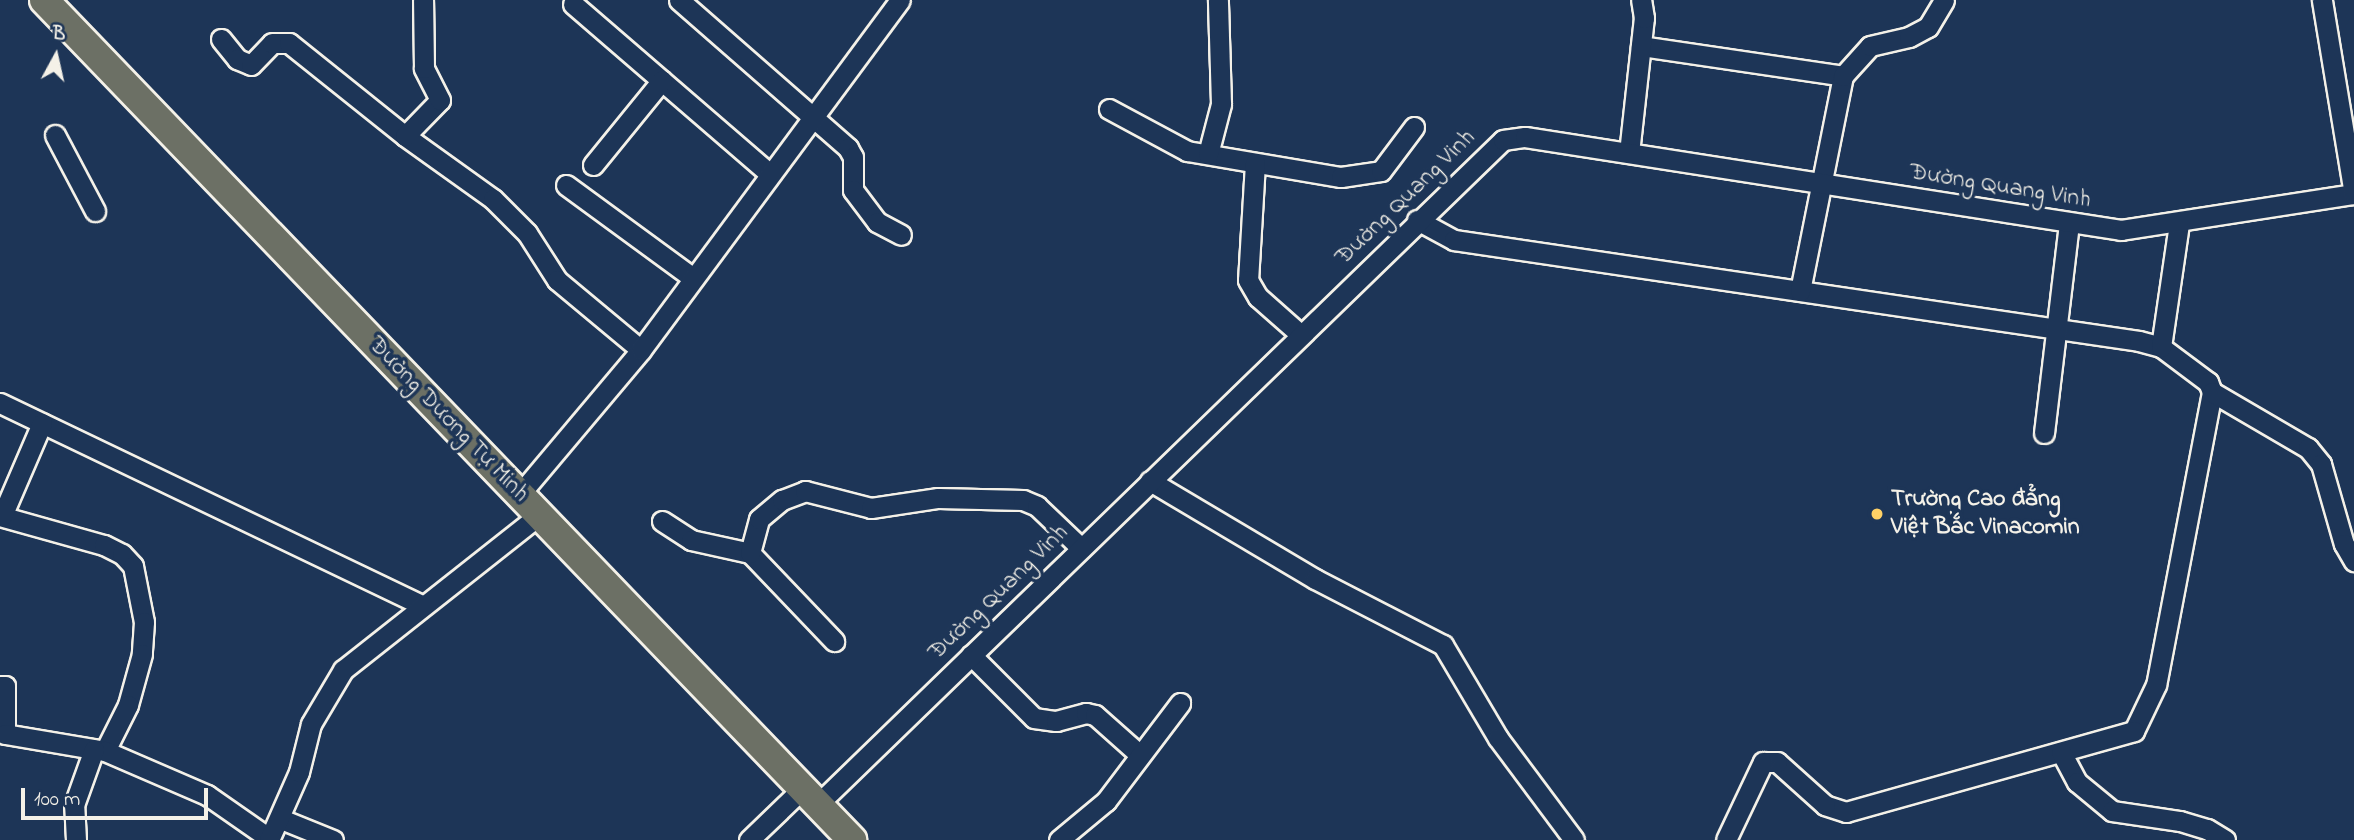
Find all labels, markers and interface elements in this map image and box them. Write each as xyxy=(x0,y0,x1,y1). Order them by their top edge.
text: B xyxy=(51,20,67,49)
north arrow xyxy=(21,21,91,91)
street label: Đường Quang Vinh xyxy=(1330,124,1482,272)
street label: Đường Quang Vinh xyxy=(1907,158,2093,216)
street label: Đường Dương Tự Minh xyxy=(362,331,534,509)
place label: Trường Cao đẳng Việt Bắc Vinacomin xyxy=(1891,486,2080,542)
marker: Trường Cao đẳng Việt Bắc Vinacomin xyxy=(1869,506,1885,522)
street label: Đường Quang Vinh xyxy=(923,519,1075,667)
scale bar xyxy=(24,774,212,818)
text: 100 m xyxy=(34,785,80,815)

